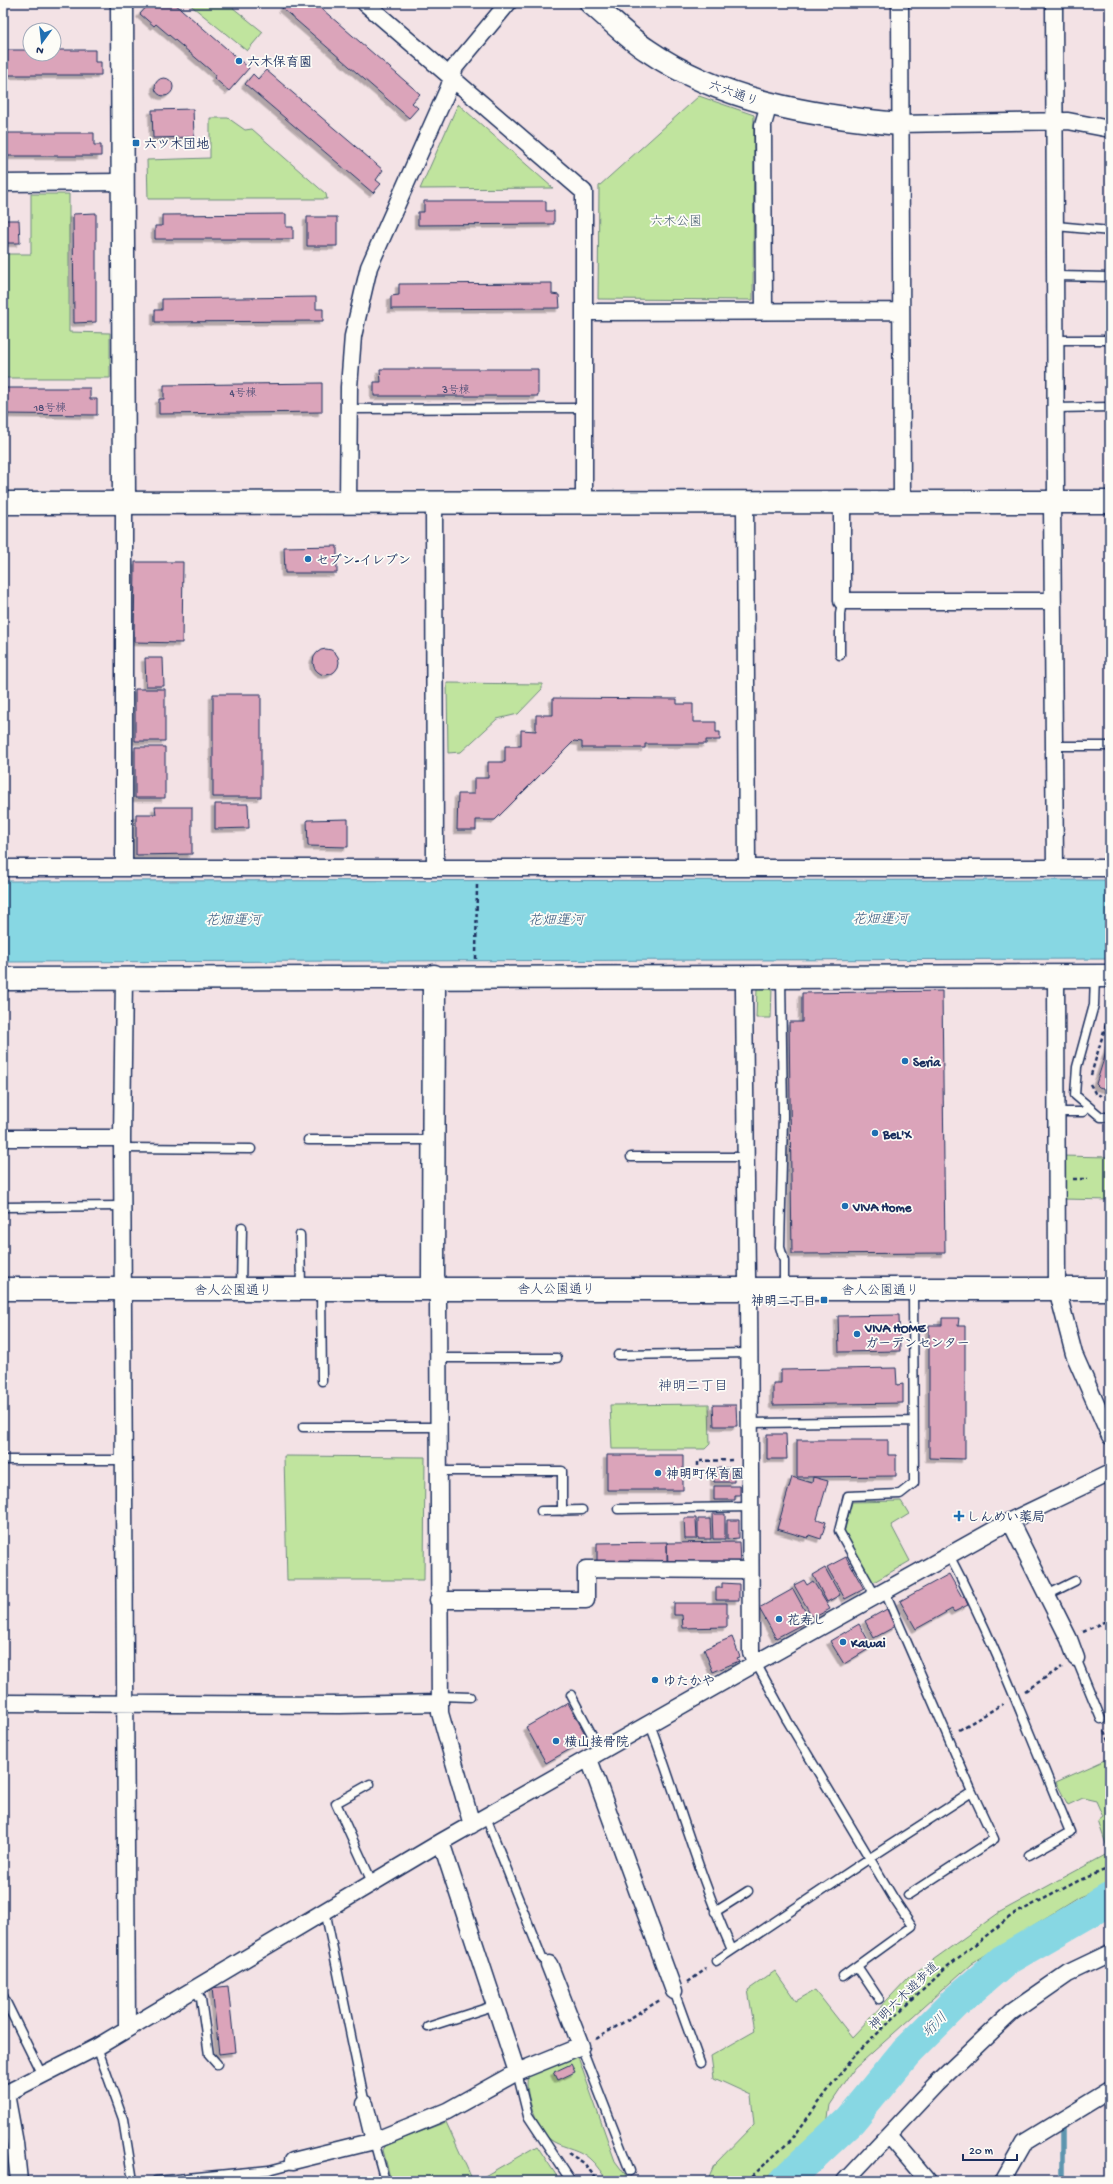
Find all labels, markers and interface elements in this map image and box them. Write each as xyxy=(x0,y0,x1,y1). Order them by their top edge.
north arrow xyxy=(22,22,62,62)
text: N xyxy=(35,43,45,56)
place label: 六木保育園 xyxy=(247,55,312,71)
marker: 六木保育園 xyxy=(234,56,244,66)
street label: 六六通り xyxy=(706,77,760,110)
place label: 六ツ木団地 xyxy=(144,137,209,153)
marker: 六ツ木団地 xyxy=(131,138,141,148)
park label: 六木公園 xyxy=(650,214,702,230)
house number: 3号棟 xyxy=(441,384,470,397)
house number: 4号棟 xyxy=(229,387,257,400)
house number: 18号棟 xyxy=(33,402,66,415)
place label: セブン-イレブン xyxy=(316,553,411,569)
marker: セブン-イレブン xyxy=(303,554,313,564)
water label: 花畑運河 xyxy=(852,911,910,929)
water label: 花畑運河 xyxy=(205,912,263,930)
water label: 花畑運河 xyxy=(528,912,586,930)
marker: Seria xyxy=(900,1056,910,1066)
place label: Seria xyxy=(913,1056,941,1071)
marker: BeL'X xyxy=(870,1128,880,1138)
place label: BeL'X xyxy=(882,1128,912,1143)
marker: VIVA Home xyxy=(840,1201,850,1211)
place label: VIVA Home xyxy=(852,1201,913,1216)
street label: 舎人公園通り xyxy=(517,1282,595,1298)
street label: 舎人公園通り xyxy=(194,1283,272,1299)
street label: 舎人公園通り xyxy=(841,1283,919,1299)
place label: 神明二丁目 xyxy=(751,1294,816,1310)
marker: 神明二丁目 xyxy=(819,1295,829,1305)
place label: VIVA HOME ガーデンセンター xyxy=(864,1322,970,1352)
marker: VIVA HOME ガーデンセンター xyxy=(852,1329,862,1339)
district label: 神明二丁目 xyxy=(658,1379,728,1396)
place label: 神明町保育園 xyxy=(666,1467,744,1483)
marker: 神明町保育園 xyxy=(653,1468,663,1478)
place label: しんめい薬局 xyxy=(967,1510,1045,1526)
marker: しんめい薬局 xyxy=(954,1511,964,1521)
place label: 花寿し xyxy=(787,1613,826,1629)
marker: 花寿し xyxy=(774,1614,784,1624)
marker: Kawai xyxy=(838,1637,848,1647)
place label: Kawai xyxy=(850,1637,886,1652)
marker: ゆたかや xyxy=(650,1675,660,1685)
place label: ゆたかや xyxy=(663,1675,715,1690)
place label: 横山接骨院 xyxy=(564,1734,629,1751)
marker: 横山接骨院 xyxy=(551,1736,561,1746)
street label: 神明六木遊歩道 xyxy=(867,1960,943,2034)
water label: 垳川 xyxy=(920,2010,952,2042)
scale bar xyxy=(963,2136,1017,2162)
text: 20 m xyxy=(969,2145,994,2159)

